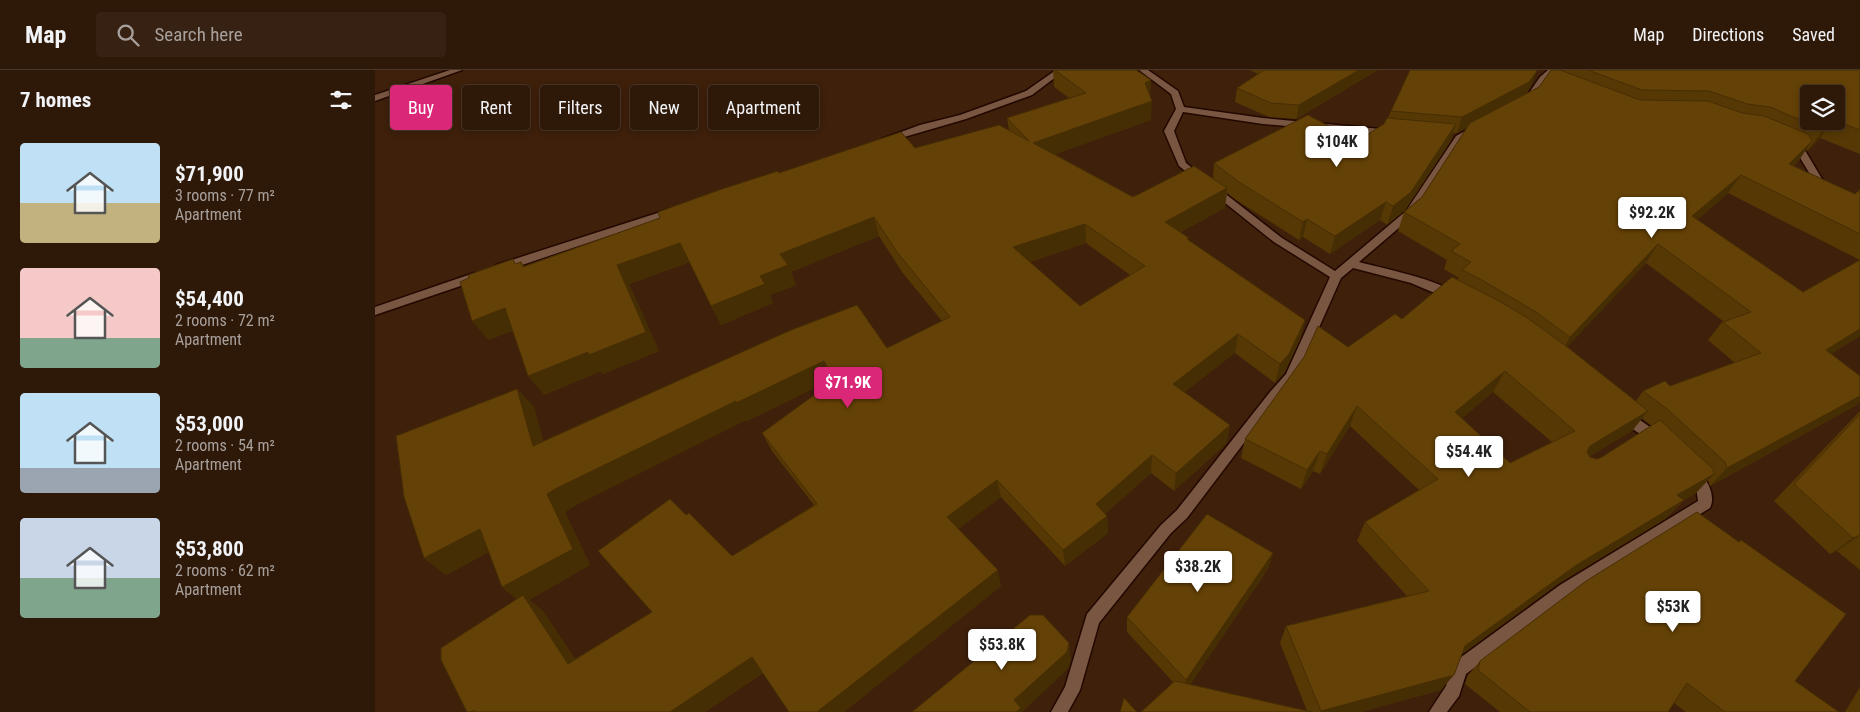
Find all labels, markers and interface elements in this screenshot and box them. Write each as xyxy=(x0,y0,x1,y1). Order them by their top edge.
search box xyxy=(96,12,446,57)
text: Map xyxy=(25,21,66,49)
icon: search xyxy=(114,21,142,49)
text: Search here xyxy=(154,23,243,46)
text: Map xyxy=(1633,24,1664,45)
text: Directions xyxy=(1692,24,1764,45)
text: Saved xyxy=(1792,24,1835,45)
chip: Buy xyxy=(390,85,452,130)
chip: Rent xyxy=(462,85,530,130)
chip: Filters xyxy=(540,85,620,130)
chip: New xyxy=(630,85,698,130)
chip: Apartment xyxy=(708,85,819,130)
map controls xyxy=(1800,85,1845,130)
button: layers xyxy=(1800,85,1845,130)
icon: filters xyxy=(327,86,355,114)
text: 7 homes xyxy=(20,88,91,112)
pin: $104K xyxy=(1302,126,1372,168)
text: $104K xyxy=(1316,132,1358,151)
text: $71,900 xyxy=(175,162,244,186)
icon: home xyxy=(60,163,120,223)
text: 3 rooms · 77 m² xyxy=(175,186,275,205)
pin: $92.2K xyxy=(1611,196,1693,239)
text: $92.2K xyxy=(1629,203,1675,222)
text: Apartment xyxy=(175,205,242,224)
text: $54,400 xyxy=(175,287,244,311)
icon: home xyxy=(60,288,120,348)
text: 2 rooms · 72 m² xyxy=(175,311,275,330)
text: Apartment xyxy=(175,330,242,349)
pin: $71.9K xyxy=(807,366,889,409)
text: $71.9K xyxy=(825,373,871,392)
text: $53,000 xyxy=(175,412,244,436)
icon: home xyxy=(60,413,120,473)
text: 2 rooms · 54 m² xyxy=(175,436,275,455)
pin: $54.4K xyxy=(1428,436,1510,478)
text: $54.4K xyxy=(1446,442,1492,461)
text: Apartment xyxy=(175,455,242,474)
text: $53,800 xyxy=(175,537,244,561)
icon: home xyxy=(60,538,120,598)
pin: $38.2K xyxy=(1157,550,1239,593)
text: $38.2K xyxy=(1175,557,1221,576)
text: 2 rooms · 62 m² xyxy=(175,561,275,580)
text: Apartment xyxy=(175,580,242,599)
pin: $53K xyxy=(1643,590,1703,633)
text: $53K xyxy=(1656,597,1690,616)
pin: $53.8K xyxy=(961,628,1043,671)
text: $53.8K xyxy=(979,635,1025,654)

